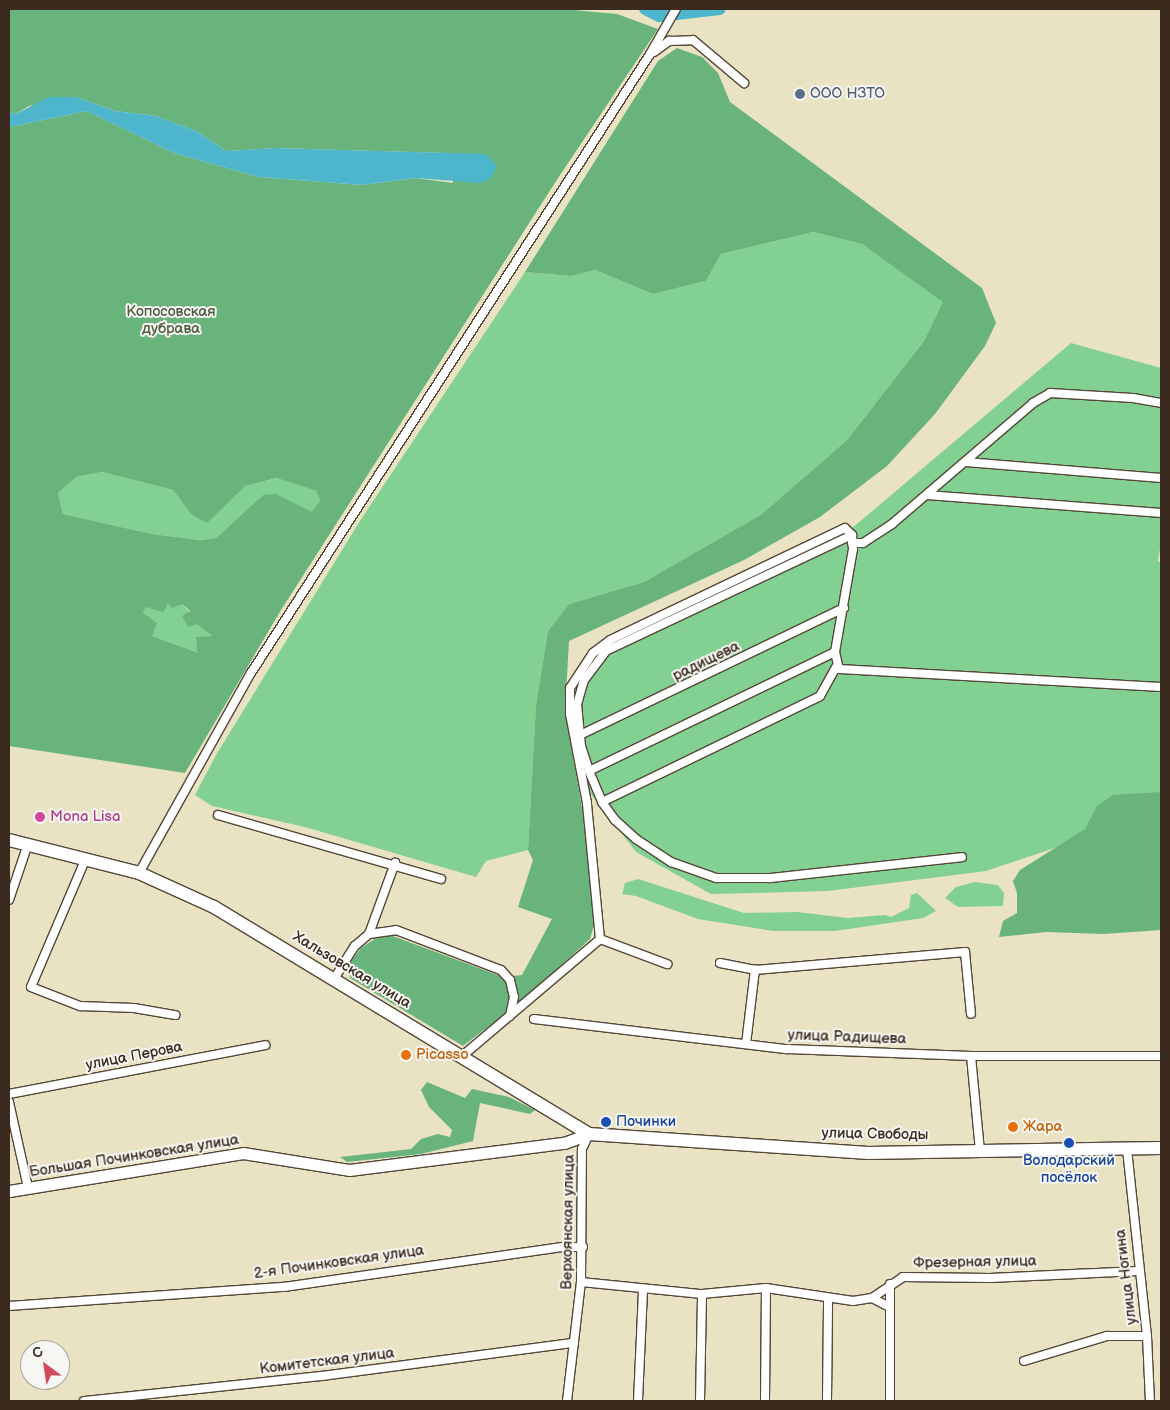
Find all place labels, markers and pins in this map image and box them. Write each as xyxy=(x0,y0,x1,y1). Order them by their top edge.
place label: ООО НЗТО xyxy=(810,85,885,103)
marker: ООО НЗТО xyxy=(794,88,806,100)
place label: Mona Lisa xyxy=(50,808,121,826)
marker: Mona Lisa xyxy=(34,811,46,823)
place label: Picasso xyxy=(416,1046,469,1064)
marker: Picasso xyxy=(400,1049,412,1061)
place label: Починки xyxy=(616,1113,676,1131)
marker: Починки xyxy=(600,1116,612,1128)
place label: Жара xyxy=(1023,1118,1062,1136)
marker: Жара xyxy=(1007,1121,1019,1133)
marker: Володарский посёлок xyxy=(1063,1137,1075,1149)
place label: Володарский посёлок xyxy=(1023,1151,1115,1186)

